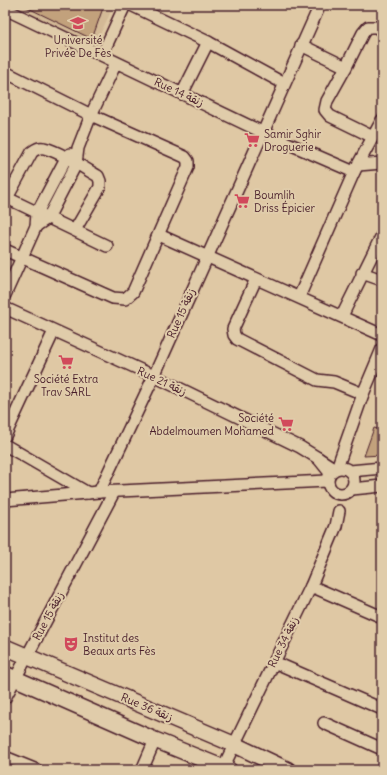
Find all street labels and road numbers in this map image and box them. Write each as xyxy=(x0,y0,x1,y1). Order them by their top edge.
street label: Rue 14 زنقة xyxy=(152,74,206,110)
street label: Rue 15 زنقة xyxy=(164,286,198,340)
street label: Rue 21 زنقة xyxy=(135,363,189,399)
street label: Rue 15 زنقة xyxy=(29,589,67,643)
street label: Rue 34 زنقة xyxy=(265,614,301,670)
street label: Rue 36 زنقة xyxy=(119,690,175,724)

